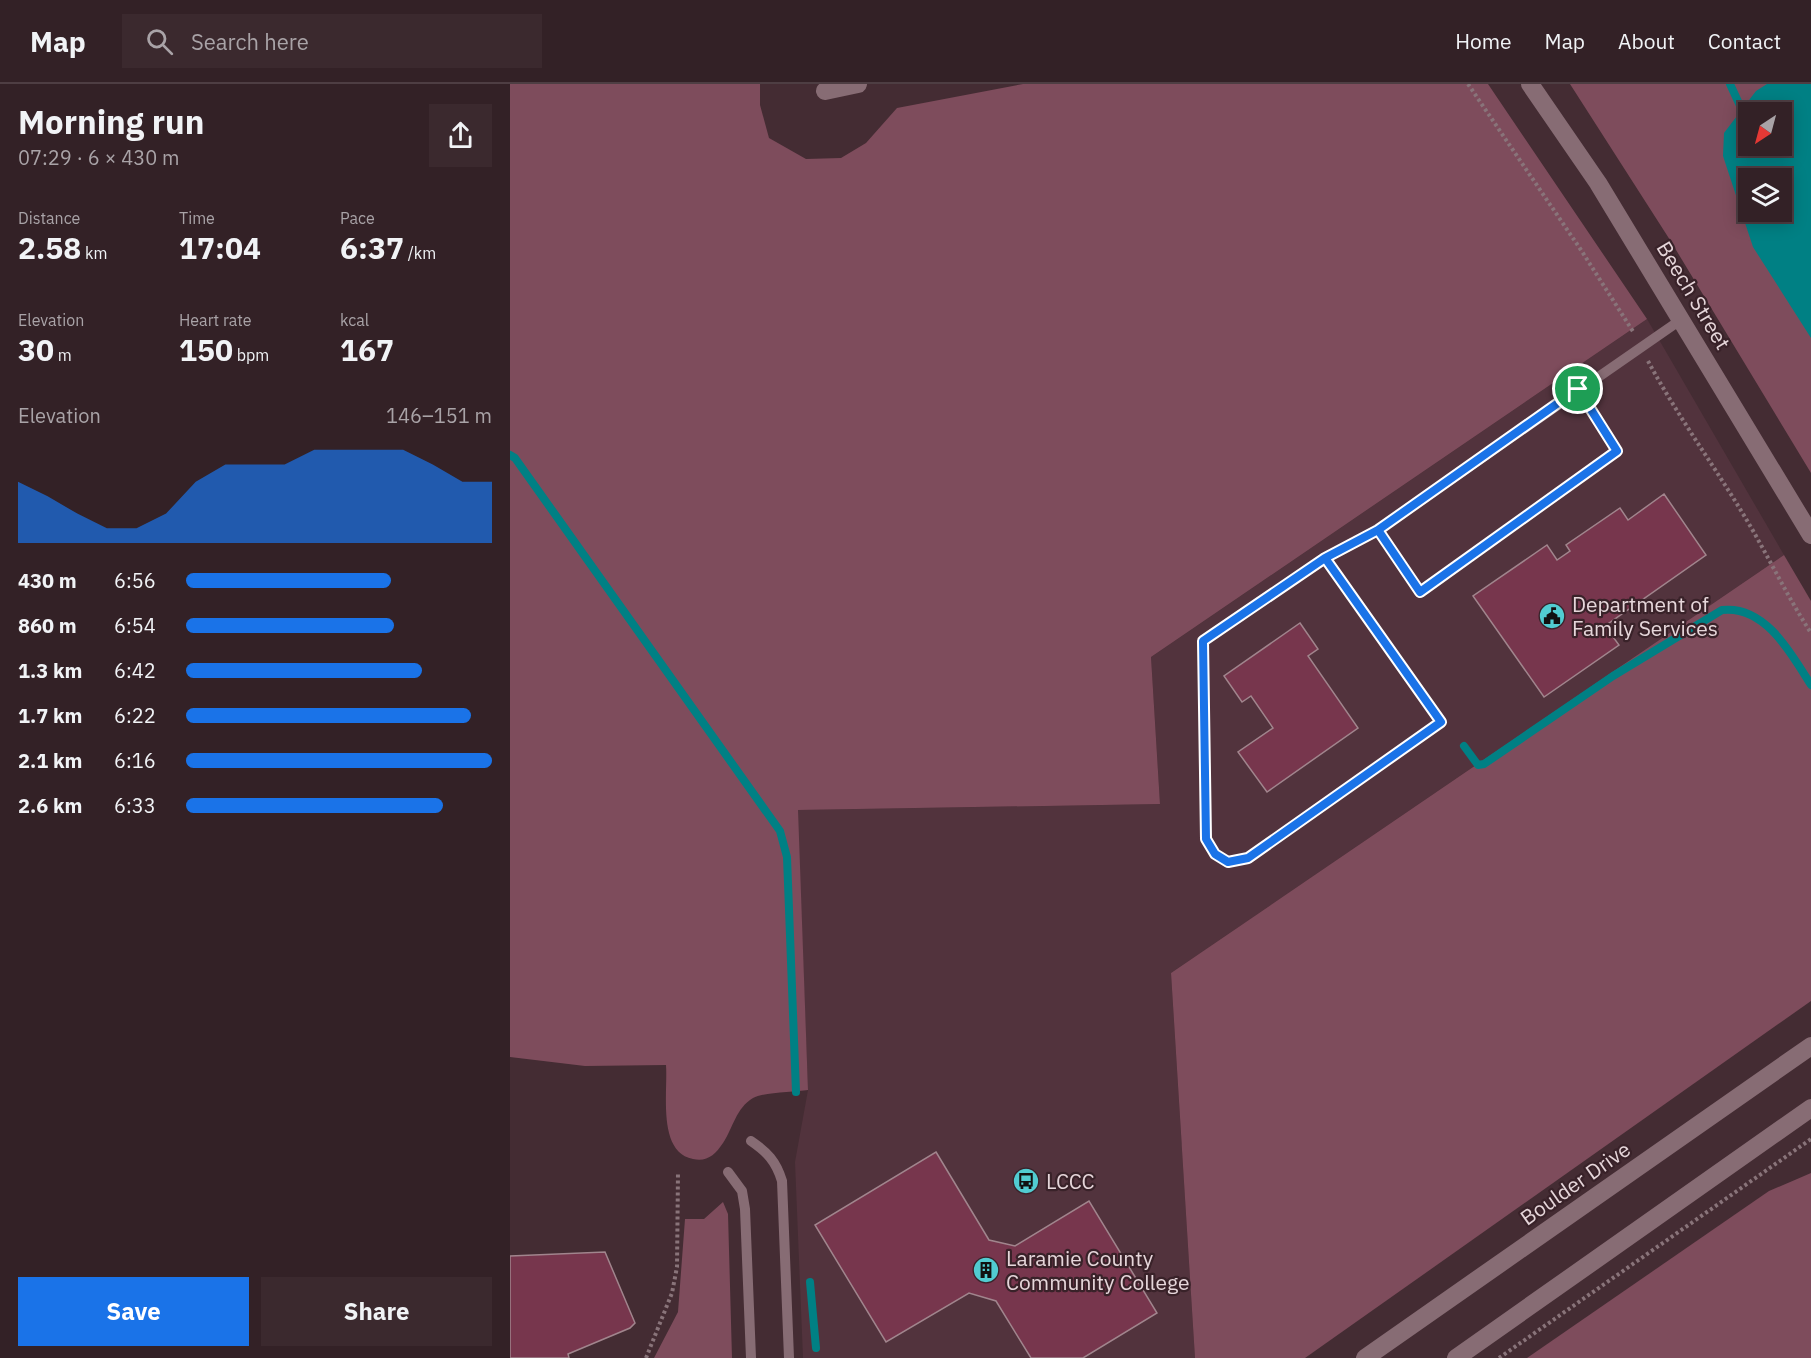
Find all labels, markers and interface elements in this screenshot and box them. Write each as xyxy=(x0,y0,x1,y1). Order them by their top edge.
search box xyxy=(122,14,542,68)
text: Map xyxy=(30,23,86,60)
icon: search xyxy=(143,25,176,58)
text: Search here xyxy=(191,27,309,56)
text: Home xyxy=(1455,27,1512,55)
text: Map xyxy=(1545,27,1585,55)
text: About xyxy=(1618,27,1675,55)
text: Contact xyxy=(1708,27,1781,55)
text: Morning run xyxy=(18,100,204,143)
north arrow xyxy=(1738,102,1792,156)
map controls xyxy=(1738,102,1792,222)
button: share xyxy=(429,104,492,167)
text: 07:29 · 6 × 430 m xyxy=(18,144,179,171)
button: layers xyxy=(1738,168,1792,222)
text: Distance xyxy=(18,208,80,228)
text: Time xyxy=(179,208,215,228)
text: Pace xyxy=(340,208,375,228)
text: 2.58 xyxy=(18,228,81,267)
text: 17:04 xyxy=(179,228,261,267)
text: 6:37 xyxy=(340,228,404,267)
street label: Beech Street xyxy=(1651,236,1737,354)
text: km xyxy=(81,243,108,263)
text: /km xyxy=(404,243,436,263)
text: Elevation xyxy=(18,310,84,330)
text: Heart rate xyxy=(179,310,252,330)
text: kcal xyxy=(340,310,369,330)
text: 30 xyxy=(18,330,54,369)
text: 150 xyxy=(179,330,233,369)
text: 167 xyxy=(340,330,394,369)
text: m xyxy=(54,345,72,365)
text: bpm xyxy=(233,345,269,365)
pin xyxy=(1552,363,1603,414)
icon: arrive xyxy=(1561,372,1594,405)
text: Elevation xyxy=(18,402,101,429)
text: 146–151 m xyxy=(386,402,492,429)
text: 430 m xyxy=(18,567,77,594)
text: 6:56 xyxy=(114,567,156,594)
place label: Department of Family Services xyxy=(1572,590,1718,642)
public building icon: Department of Family Services xyxy=(1537,601,1567,631)
text: 860 m xyxy=(18,612,77,639)
text: 6:54 xyxy=(114,612,156,639)
text: 1.3 km xyxy=(18,657,82,684)
text: 6:42 xyxy=(114,657,156,684)
text: 1.7 km xyxy=(18,702,82,729)
text: 6:22 xyxy=(114,702,156,729)
text: 2.1 km xyxy=(18,747,82,774)
text: 6:16 xyxy=(114,747,156,774)
text: 2.6 km xyxy=(18,792,82,819)
text: 6:33 xyxy=(114,792,156,819)
street label: Boulder Drive xyxy=(1514,1135,1636,1231)
bus stop icon: LCCC xyxy=(1011,1166,1041,1196)
place label: LCCC xyxy=(1046,1167,1094,1195)
place label: Laramie County Community College xyxy=(1006,1244,1190,1296)
building icon: Laramie County Community College xyxy=(971,1255,1001,1285)
button: Save xyxy=(18,1277,249,1346)
button: Share xyxy=(261,1277,492,1346)

